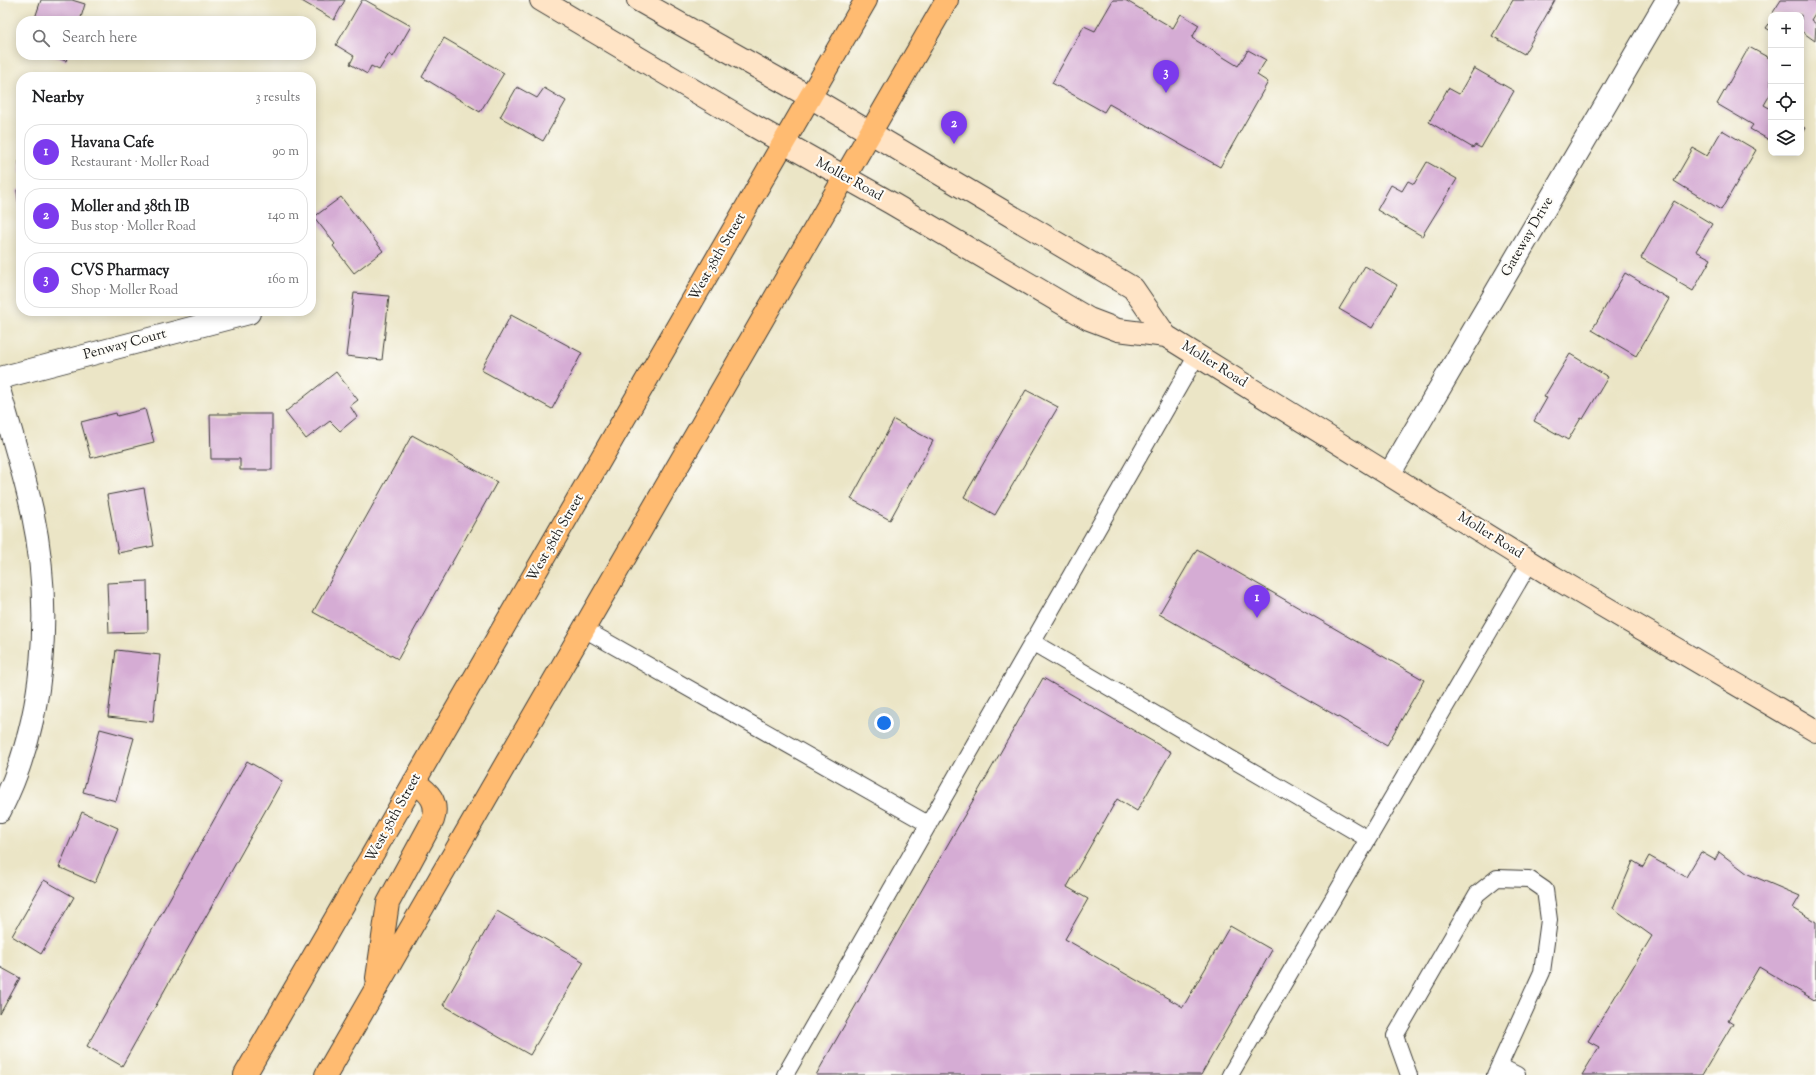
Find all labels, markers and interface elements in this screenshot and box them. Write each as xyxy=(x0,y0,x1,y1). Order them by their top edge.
map controls xyxy=(1768,12,1804,156)
button: + xyxy=(1768,12,1804,48)
search box xyxy=(16,16,316,60)
icon: search xyxy=(30,27,52,49)
text: Search here xyxy=(62,28,137,49)
button: − xyxy=(1768,48,1804,84)
pin: 3 xyxy=(1153,60,1179,93)
button: locate xyxy=(1768,84,1804,120)
text: Nearby xyxy=(32,86,84,110)
text: 3 results xyxy=(255,89,300,107)
pin: 2 xyxy=(941,111,967,144)
button: layers xyxy=(1768,120,1804,156)
text: Havana Cafe xyxy=(71,133,154,154)
text: 1 xyxy=(44,143,48,161)
text: 90 m xyxy=(272,143,299,161)
street label: Moller Road xyxy=(812,153,886,207)
text: Restaurant · Moller Road xyxy=(71,154,209,172)
street label: Gateway Drive xyxy=(1497,193,1559,281)
text: Moller and 38th IB xyxy=(71,197,189,218)
text: 2 xyxy=(43,207,49,225)
text: 140 m xyxy=(268,207,299,225)
street label: West 38th Street xyxy=(685,209,751,305)
text: Bus stop · Moller Road xyxy=(71,218,196,236)
text: CVS Pharmacy xyxy=(71,261,170,282)
text: 3 xyxy=(43,271,49,289)
text: 160 m xyxy=(268,271,299,289)
text: Shop · Moller Road xyxy=(71,282,178,300)
street label: Penway Court xyxy=(81,324,169,366)
street label: Moller Road xyxy=(1177,337,1251,393)
street label: West 38th Street xyxy=(523,490,589,586)
street label: Moller Road xyxy=(1453,508,1527,564)
pin: 1 xyxy=(1244,585,1270,618)
your location xyxy=(874,713,894,733)
street label: West 38th Street xyxy=(361,770,427,866)

